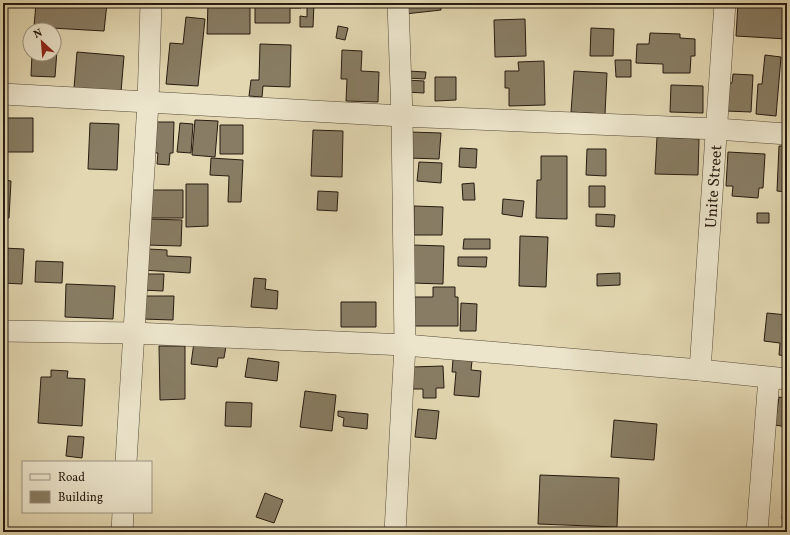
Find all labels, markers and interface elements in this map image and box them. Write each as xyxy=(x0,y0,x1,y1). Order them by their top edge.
north arrow xyxy=(22,22,62,62)
text: N xyxy=(31,26,45,43)
street label: Unite Street xyxy=(701,144,728,229)
legend xyxy=(22,461,152,513)
text: Road xyxy=(58,470,85,486)
text: Building xyxy=(58,490,103,506)

